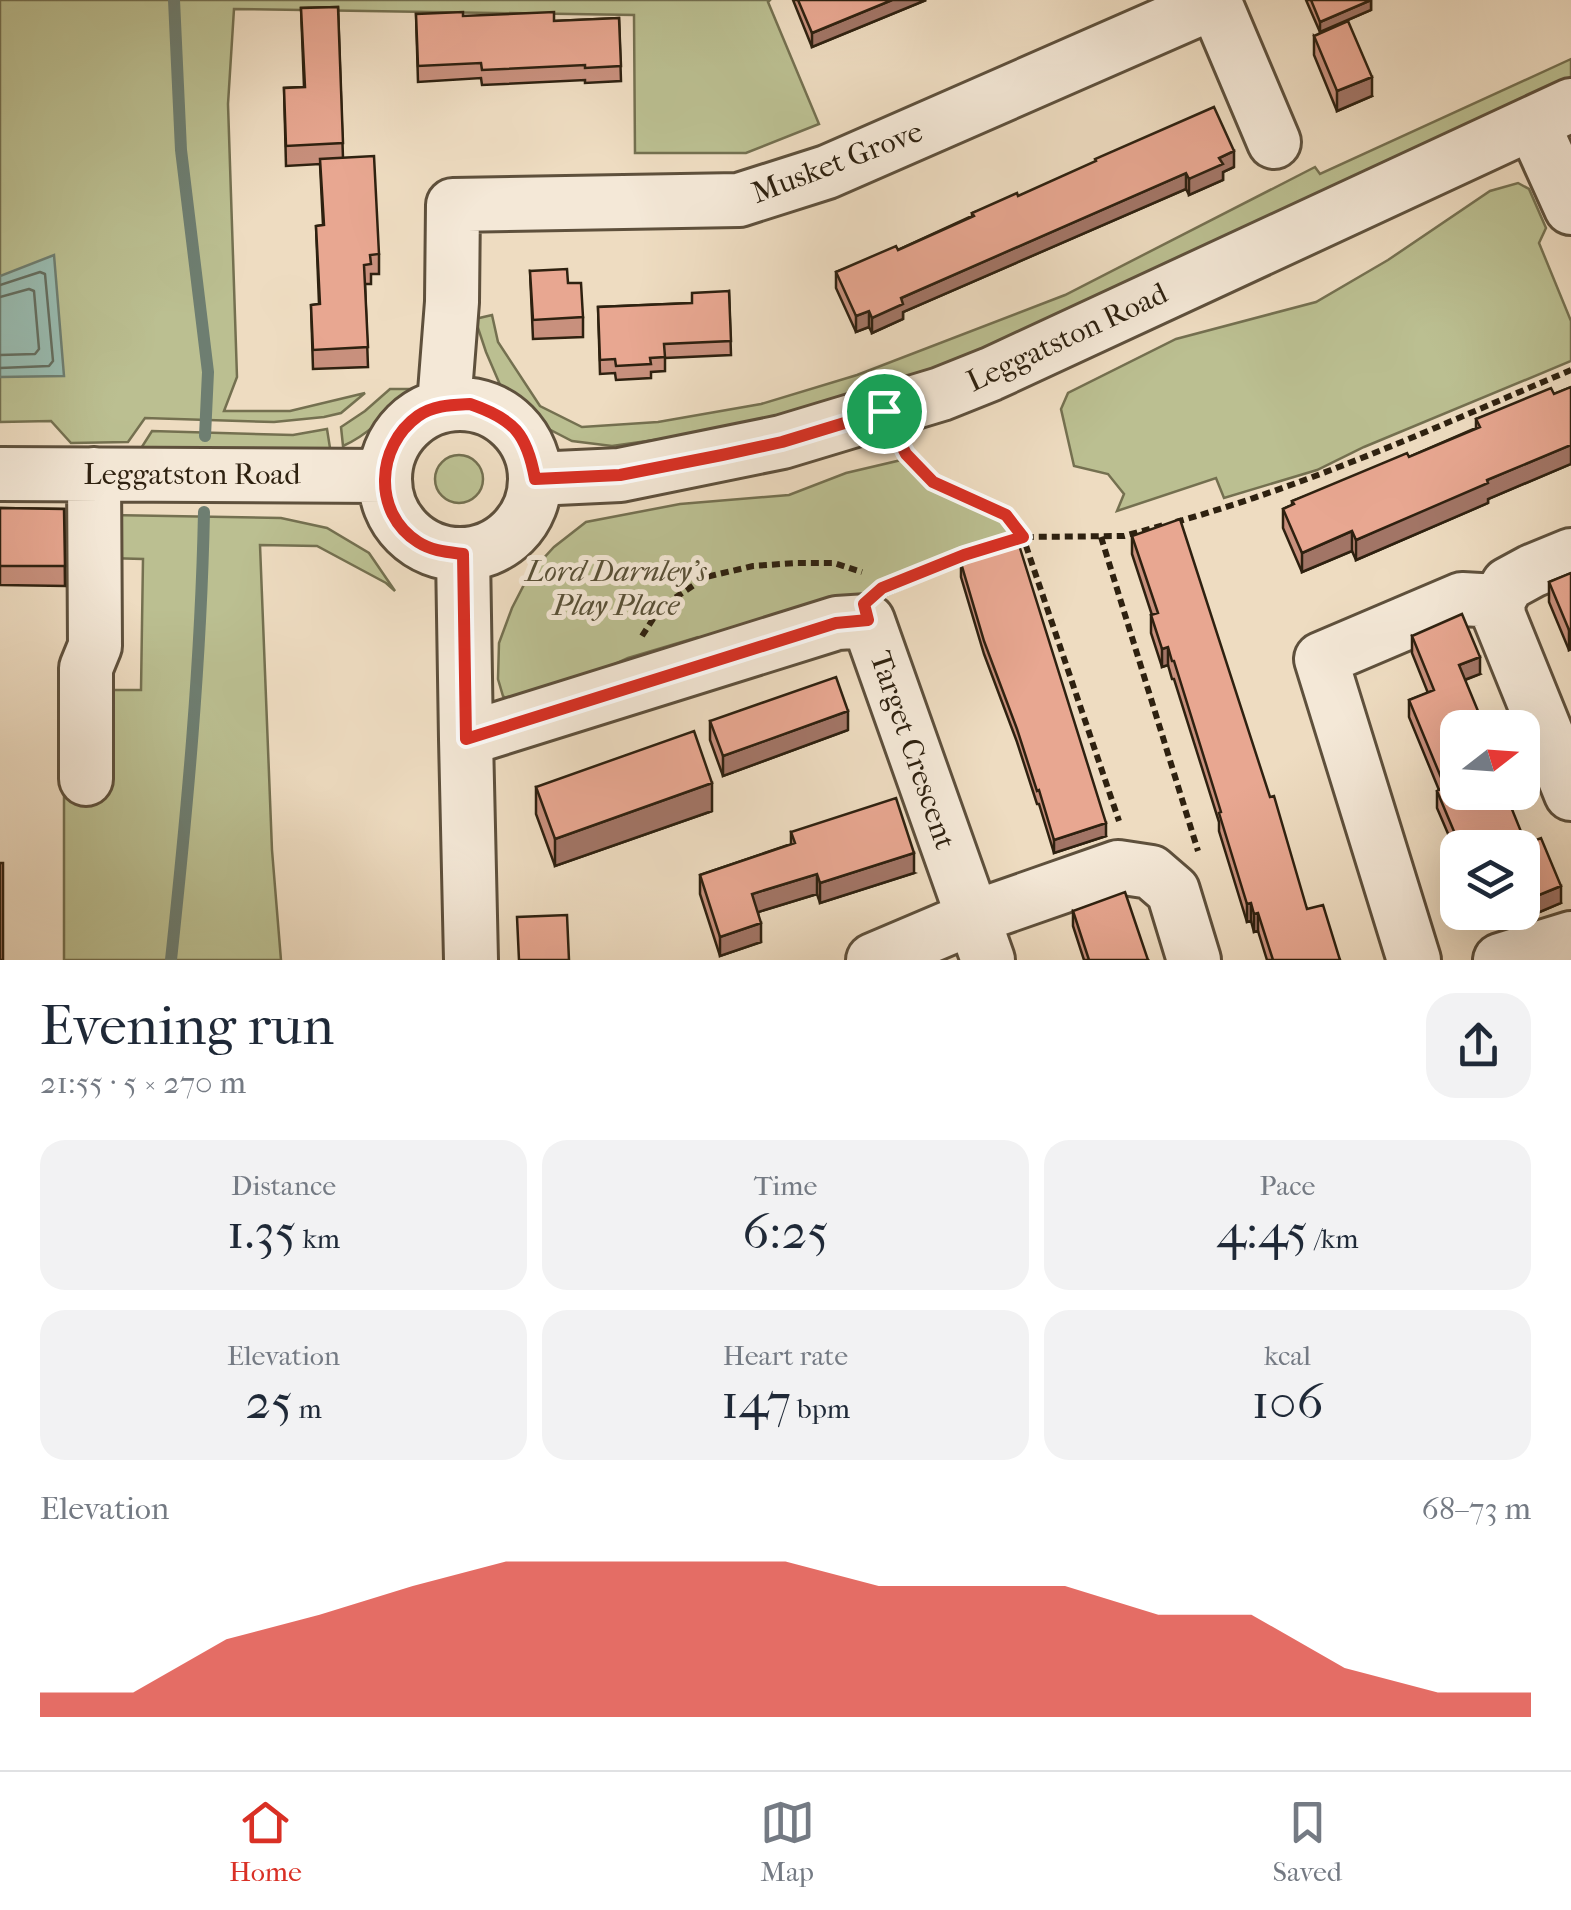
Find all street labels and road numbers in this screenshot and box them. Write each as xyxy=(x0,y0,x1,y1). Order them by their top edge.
street label: Musket Grove xyxy=(747,114,928,211)
street label: Leggatston Road xyxy=(961,275,1174,399)
street label: Leggatston Road xyxy=(83,457,301,492)
street label: Target Crescent xyxy=(862,647,963,854)

